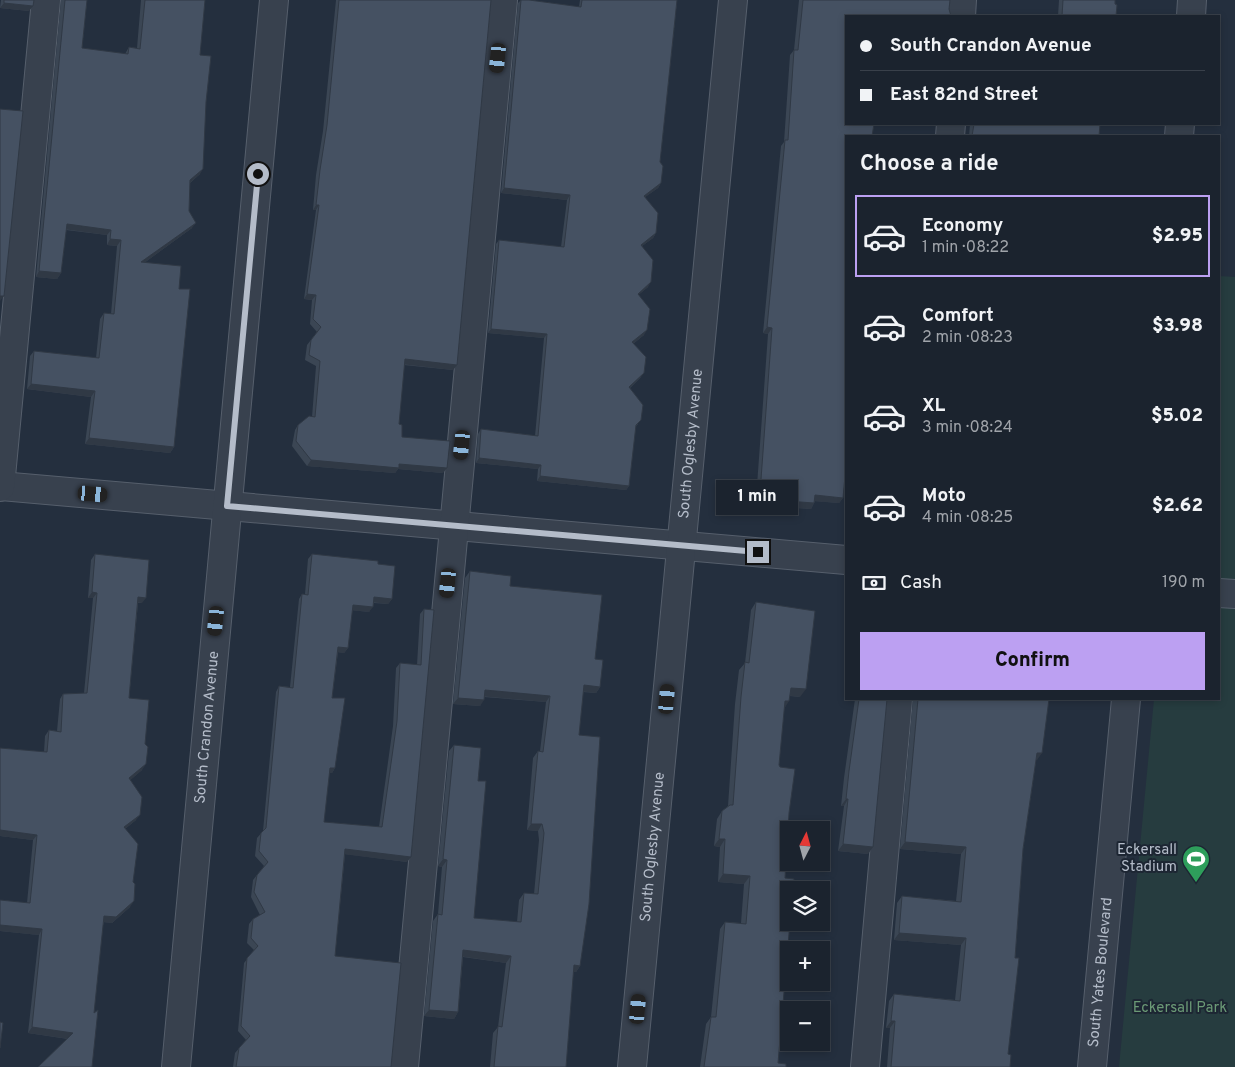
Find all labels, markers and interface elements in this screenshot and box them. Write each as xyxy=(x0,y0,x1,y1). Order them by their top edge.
text: South Crandon Avenue xyxy=(890,34,1092,58)
car xyxy=(488,42,507,74)
text: East 82nd Street xyxy=(890,83,1038,107)
text: Choose a ride xyxy=(860,151,998,178)
route start xyxy=(247,163,269,185)
icon: car xyxy=(862,214,907,259)
text: Economy xyxy=(922,214,1003,238)
text: $2.95 xyxy=(1152,224,1203,248)
text: 1 min · 08:22 xyxy=(922,238,1009,258)
icon: car xyxy=(862,304,907,349)
text: Comfort xyxy=(922,304,994,328)
text: $3.98 xyxy=(1152,314,1203,338)
text: 2 min · 08:23 xyxy=(922,328,1013,348)
street label: South Oglesby Avenue xyxy=(674,368,708,520)
icon: car xyxy=(862,394,907,439)
text: XL xyxy=(922,394,945,418)
text: $5.02 xyxy=(1151,404,1203,428)
text: 3 min · 08:24 xyxy=(922,418,1013,438)
car xyxy=(452,429,471,461)
callout: 1 min xyxy=(717,480,799,514)
icon: car xyxy=(862,484,907,529)
text: Moto xyxy=(922,484,966,508)
car xyxy=(77,485,108,503)
text: 1 min xyxy=(737,487,777,507)
text: $2.62 xyxy=(1152,494,1203,518)
text: 4 min · 08:25 xyxy=(922,508,1013,528)
route end xyxy=(747,541,769,563)
car xyxy=(438,567,457,599)
icon: cash xyxy=(860,569,888,597)
text: Cash xyxy=(900,571,942,595)
text: 190 m xyxy=(1162,573,1205,593)
car xyxy=(206,605,225,637)
button: Confirm xyxy=(860,632,1205,690)
street label: South Crandon Avenue xyxy=(191,650,224,805)
car xyxy=(658,683,675,715)
street label: South Oglesby Avenue xyxy=(636,771,669,923)
north arrow xyxy=(780,821,830,871)
map controls xyxy=(780,821,830,1051)
place label: Eckersall Stadium xyxy=(1117,841,1177,877)
sports icon: Eckersall Stadium xyxy=(1181,844,1211,883)
button: layers xyxy=(780,881,830,931)
street label: South Yates Boulevard xyxy=(1084,897,1117,1048)
button: + xyxy=(780,941,830,991)
car xyxy=(629,993,646,1025)
park label: Eckersall Park xyxy=(1133,999,1227,1018)
button: − xyxy=(780,1001,830,1051)

